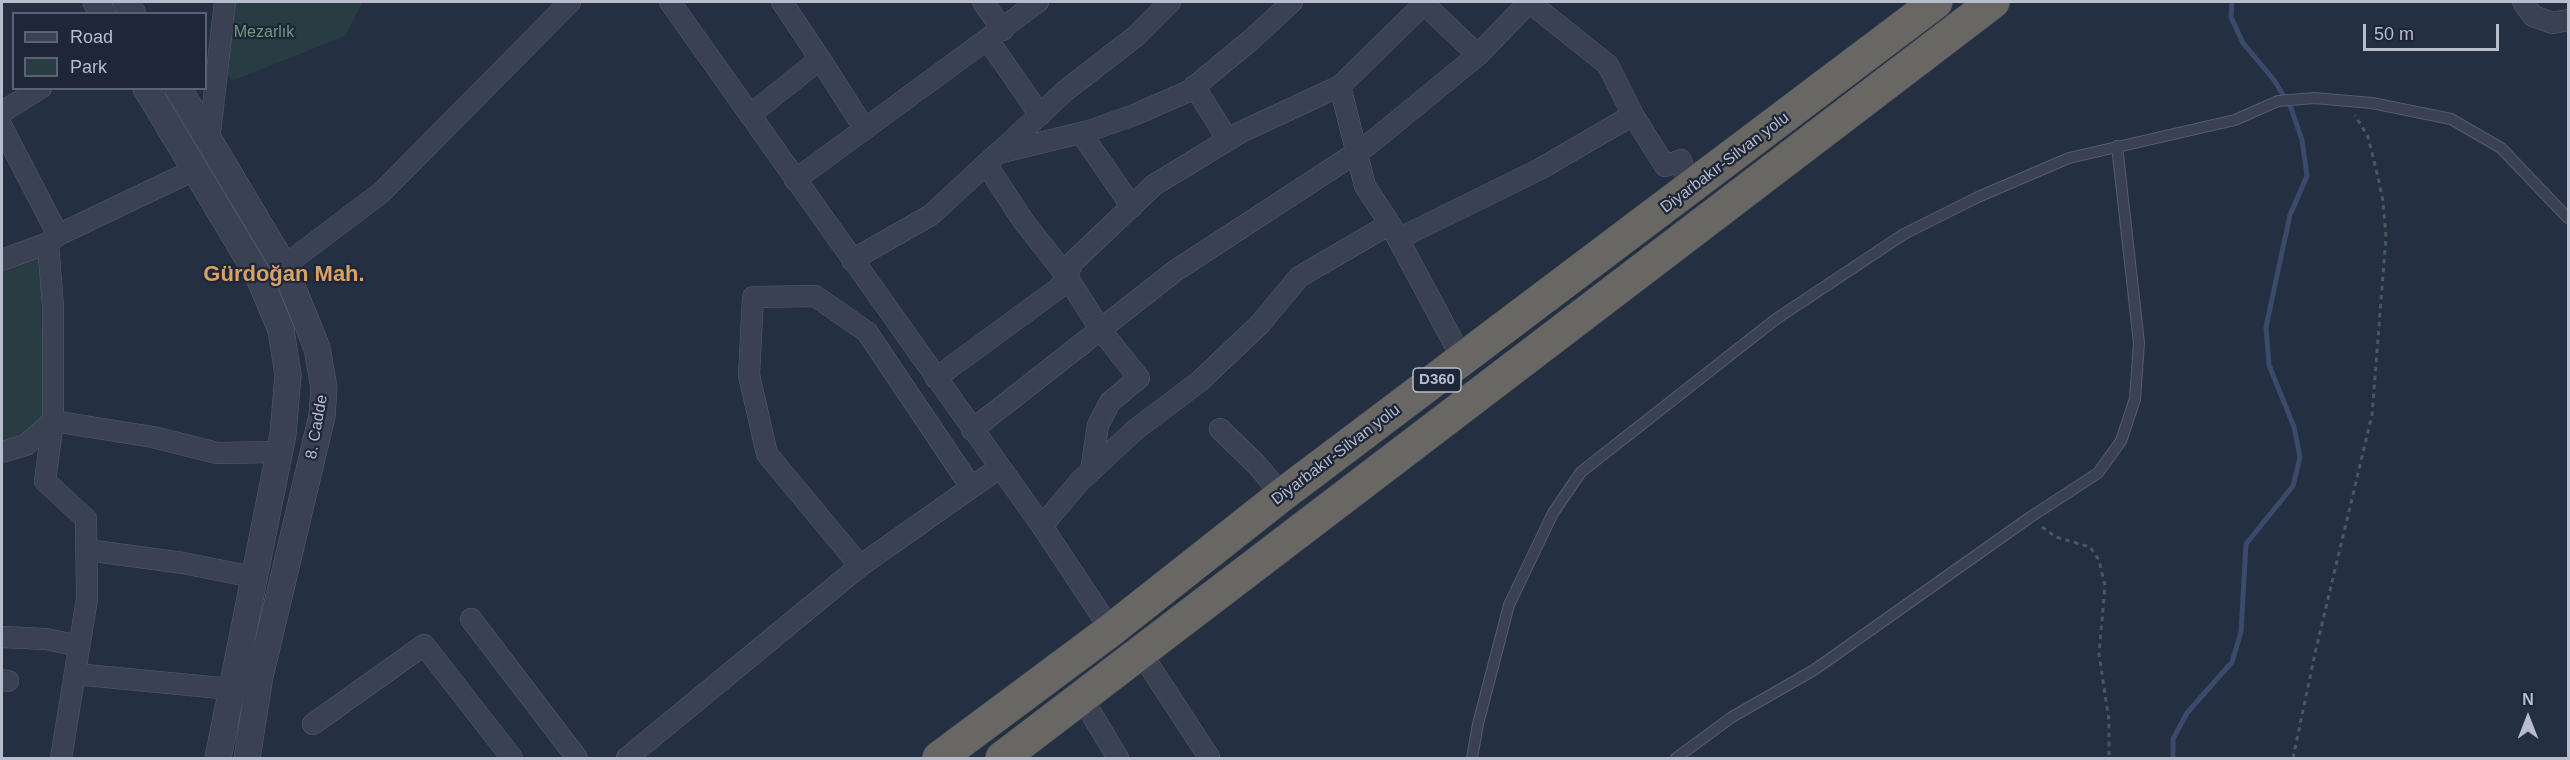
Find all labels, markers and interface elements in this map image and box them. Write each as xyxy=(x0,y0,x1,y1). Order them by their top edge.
legend xyxy=(12,12,207,90)
scale bar xyxy=(2366,12,2502,50)
park label: Mezarlık xyxy=(234,23,294,43)
text: 50 m xyxy=(2374,24,2414,44)
text: Road xyxy=(70,27,113,47)
text: Park xyxy=(70,57,107,77)
street label: Diyarbakır-Silvan yolu xyxy=(1657,109,1793,217)
district label: Gürdoğan Mah. xyxy=(203,262,365,288)
road number: D360 xyxy=(1413,368,1461,392)
street label: 8. Cadde xyxy=(302,393,332,461)
street label: Diyarbakır-Silvan yolu xyxy=(1268,401,1404,509)
north arrow xyxy=(2498,688,2558,748)
text: N xyxy=(2522,691,2534,708)

